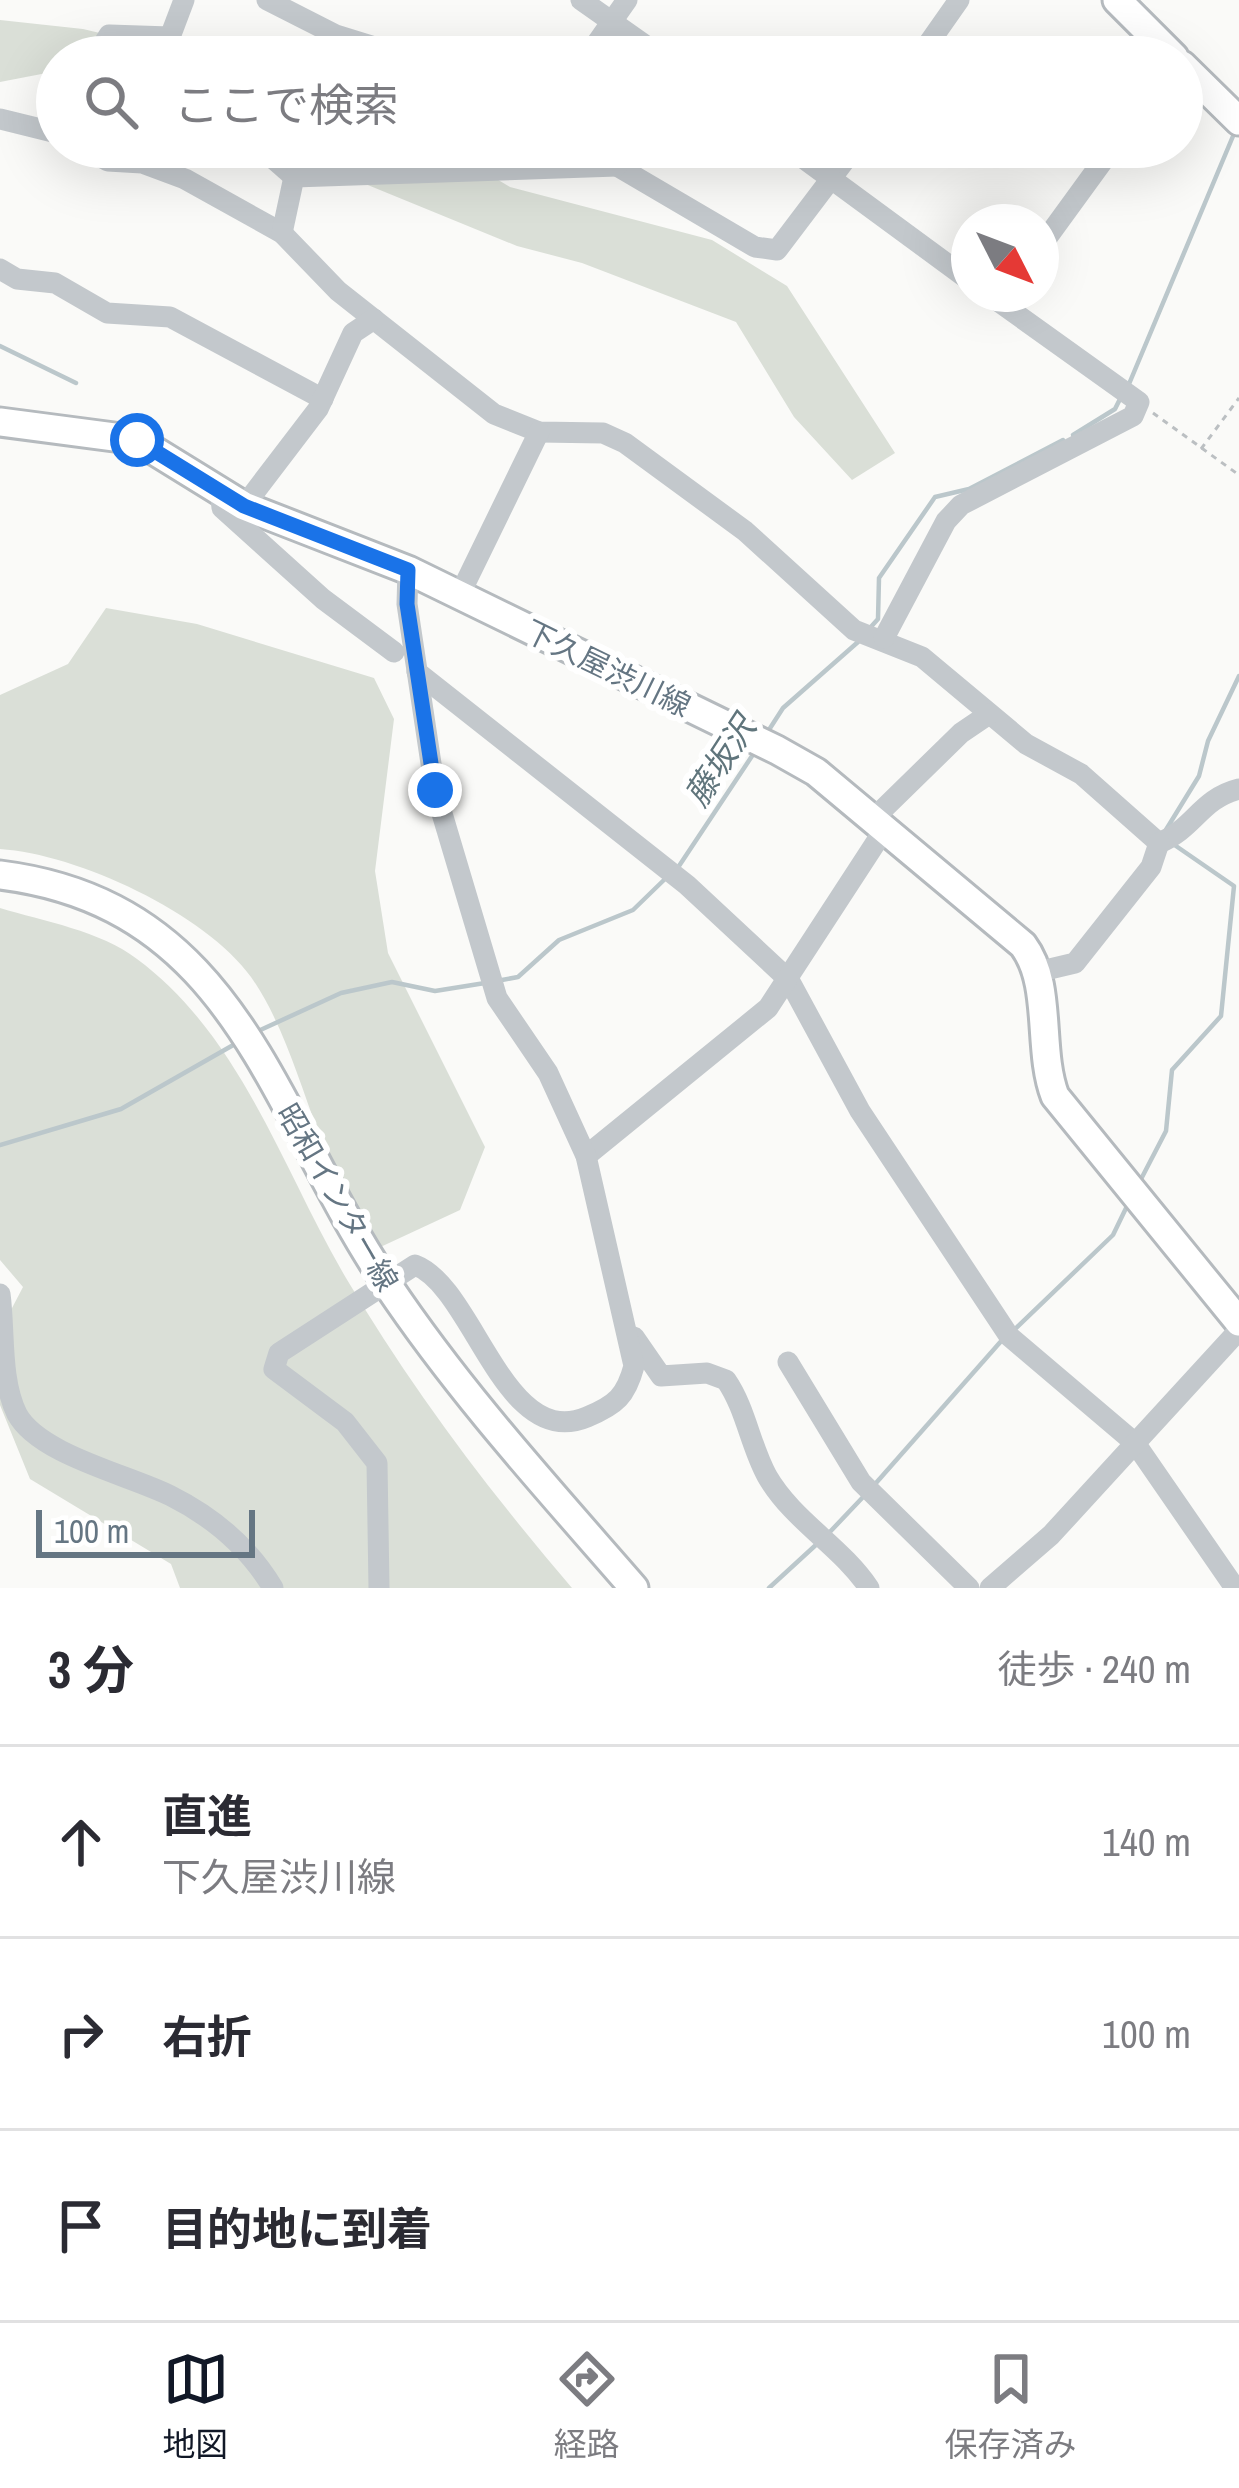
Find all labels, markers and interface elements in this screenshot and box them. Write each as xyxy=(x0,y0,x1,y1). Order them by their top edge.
search box xyxy=(36,36,1203,168)
icon: search xyxy=(78,69,144,135)
text: ここで検索 xyxy=(174,74,399,135)
north arrow xyxy=(951,204,1059,312)
route start xyxy=(110,413,164,467)
street label: 下久屋渋川線 xyxy=(518,611,698,725)
water label: 藤坂沢 xyxy=(675,704,768,814)
route end xyxy=(408,763,462,817)
street label: 昭和インター線 xyxy=(268,1096,408,1298)
scale bar xyxy=(36,1504,255,1557)
text: 100 m xyxy=(54,1509,129,1553)
text: 3 分 xyxy=(48,1635,134,1704)
text: 徒歩 · 240 m xyxy=(997,1643,1191,1695)
text: 直進 xyxy=(162,1785,252,1846)
icon: ahead xyxy=(48,1809,114,1875)
text: 140 m xyxy=(1102,1816,1191,1868)
text: 下久屋渋川線 xyxy=(162,1851,396,1903)
icon: right xyxy=(48,2001,114,2067)
text: 右折 xyxy=(162,2006,252,2067)
text: 100 m xyxy=(1102,2008,1191,2060)
icon: arrive xyxy=(48,2193,114,2259)
text: 目的地に到着 xyxy=(162,2198,432,2259)
tab: 地図 xyxy=(163,2346,229,2466)
tab: 経路 xyxy=(554,2346,620,2466)
tab: 保存済み xyxy=(945,2346,1077,2466)

